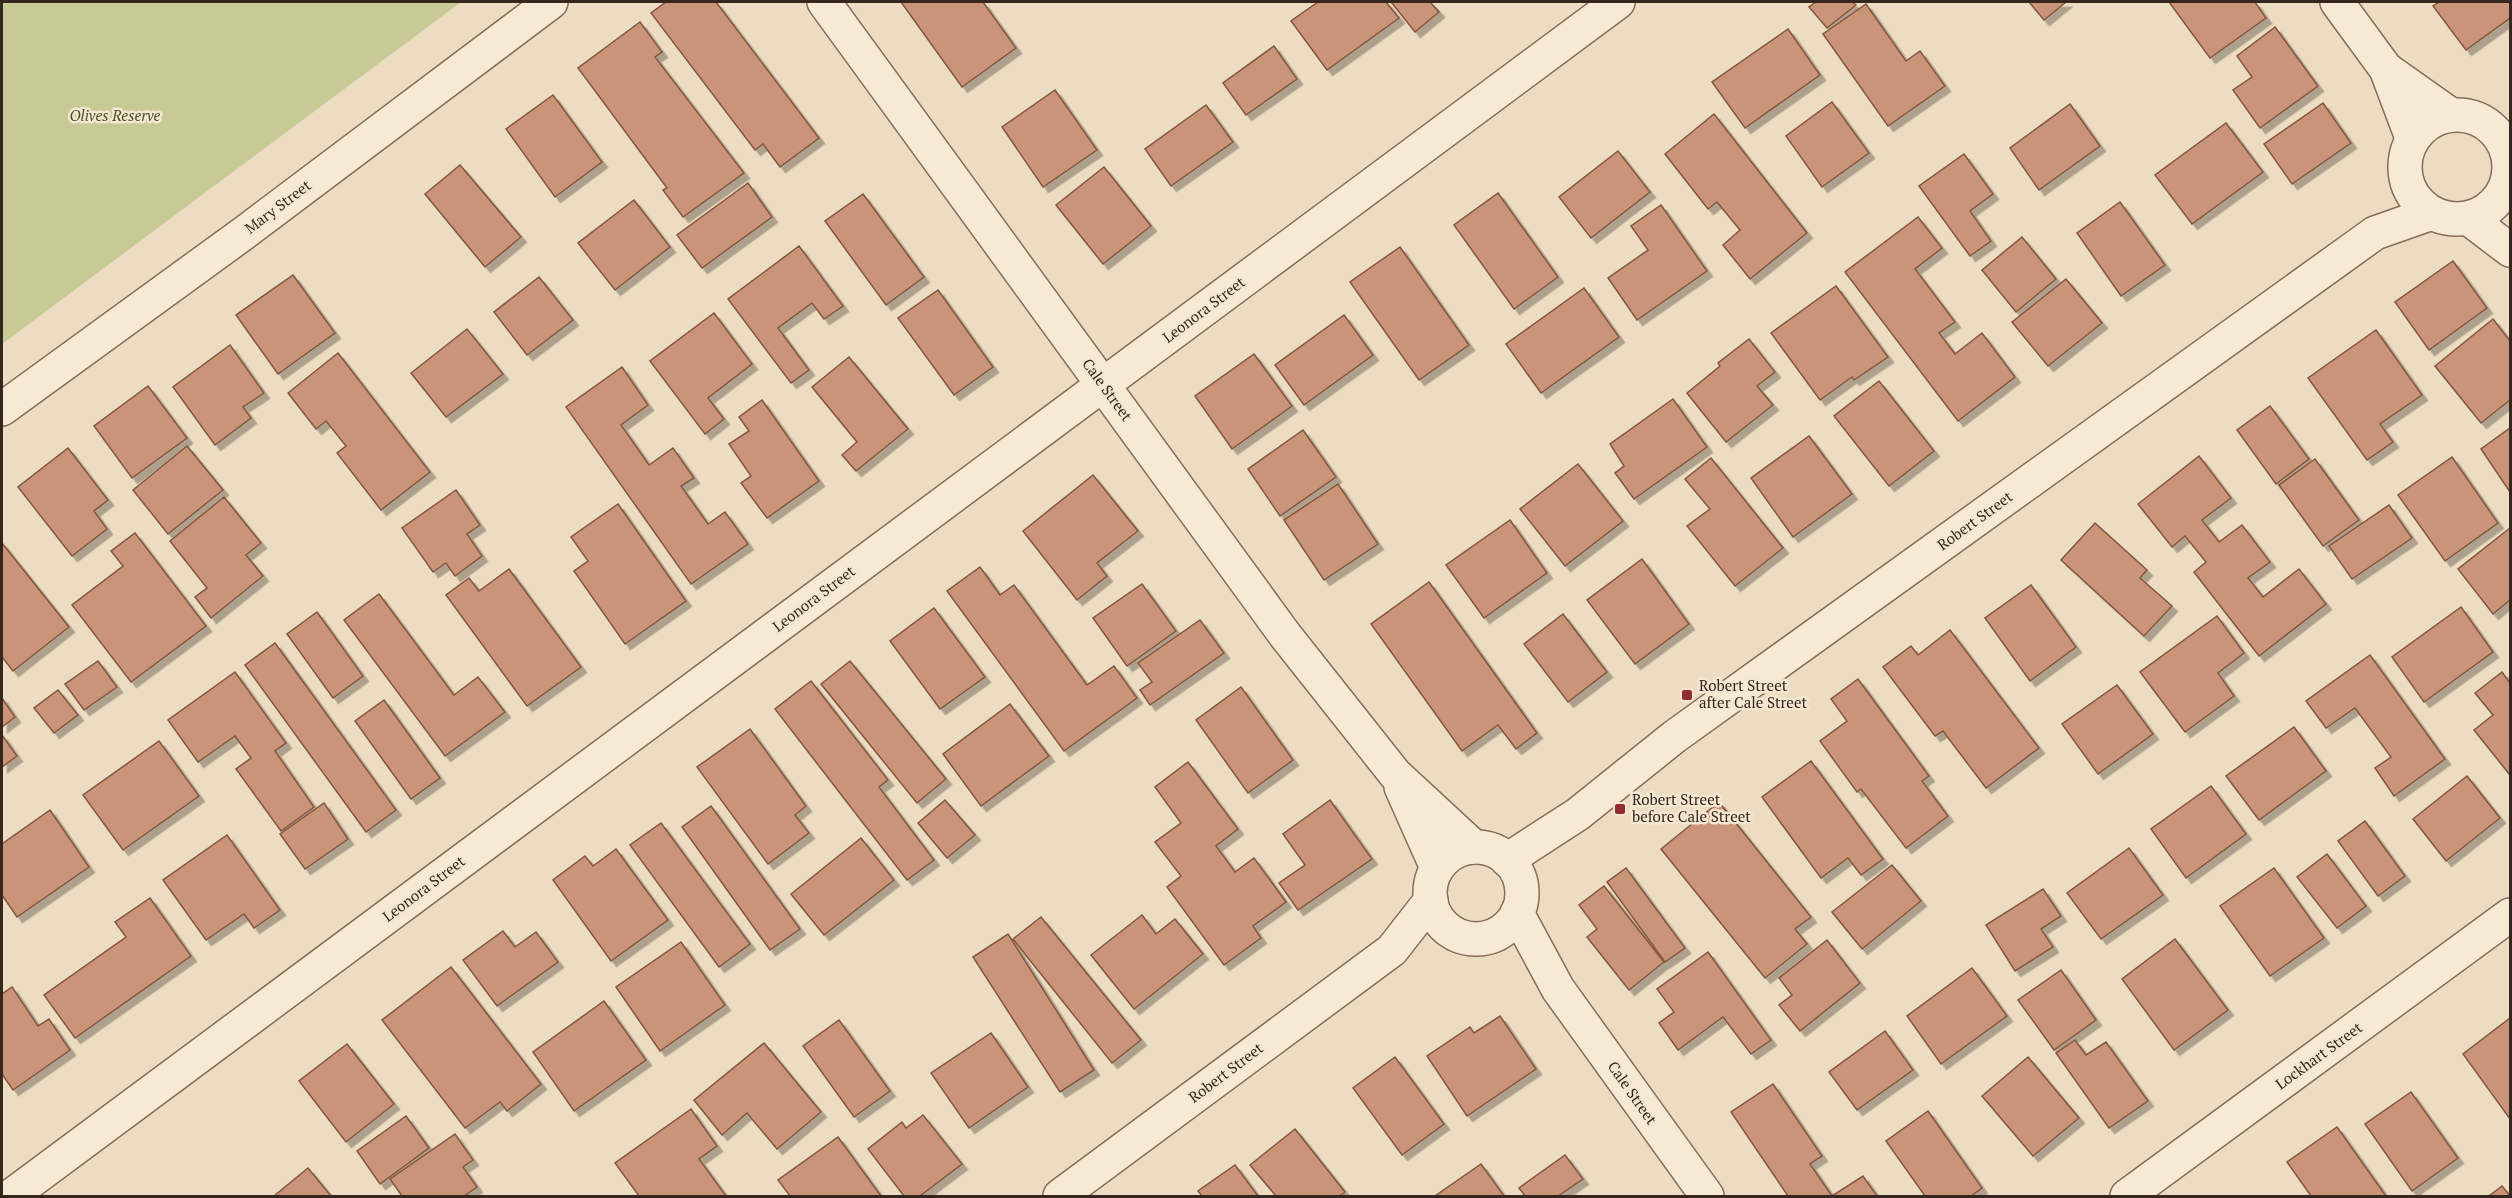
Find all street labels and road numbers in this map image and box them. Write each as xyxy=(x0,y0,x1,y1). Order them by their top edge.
street label: Mary Street xyxy=(240,175,315,238)
street label: Leonora Street xyxy=(1158,271,1249,347)
street label: Cale Street xyxy=(1078,354,1138,425)
street label: Robert Street xyxy=(1933,486,2016,554)
street label: Leonora Street xyxy=(768,560,859,636)
street label: Leonora Street xyxy=(378,850,469,926)
street label: Lockhart Street xyxy=(2271,1017,2366,1093)
street label: Robert Street xyxy=(1184,1037,1267,1107)
street label: Cale Street xyxy=(1604,1057,1662,1128)

